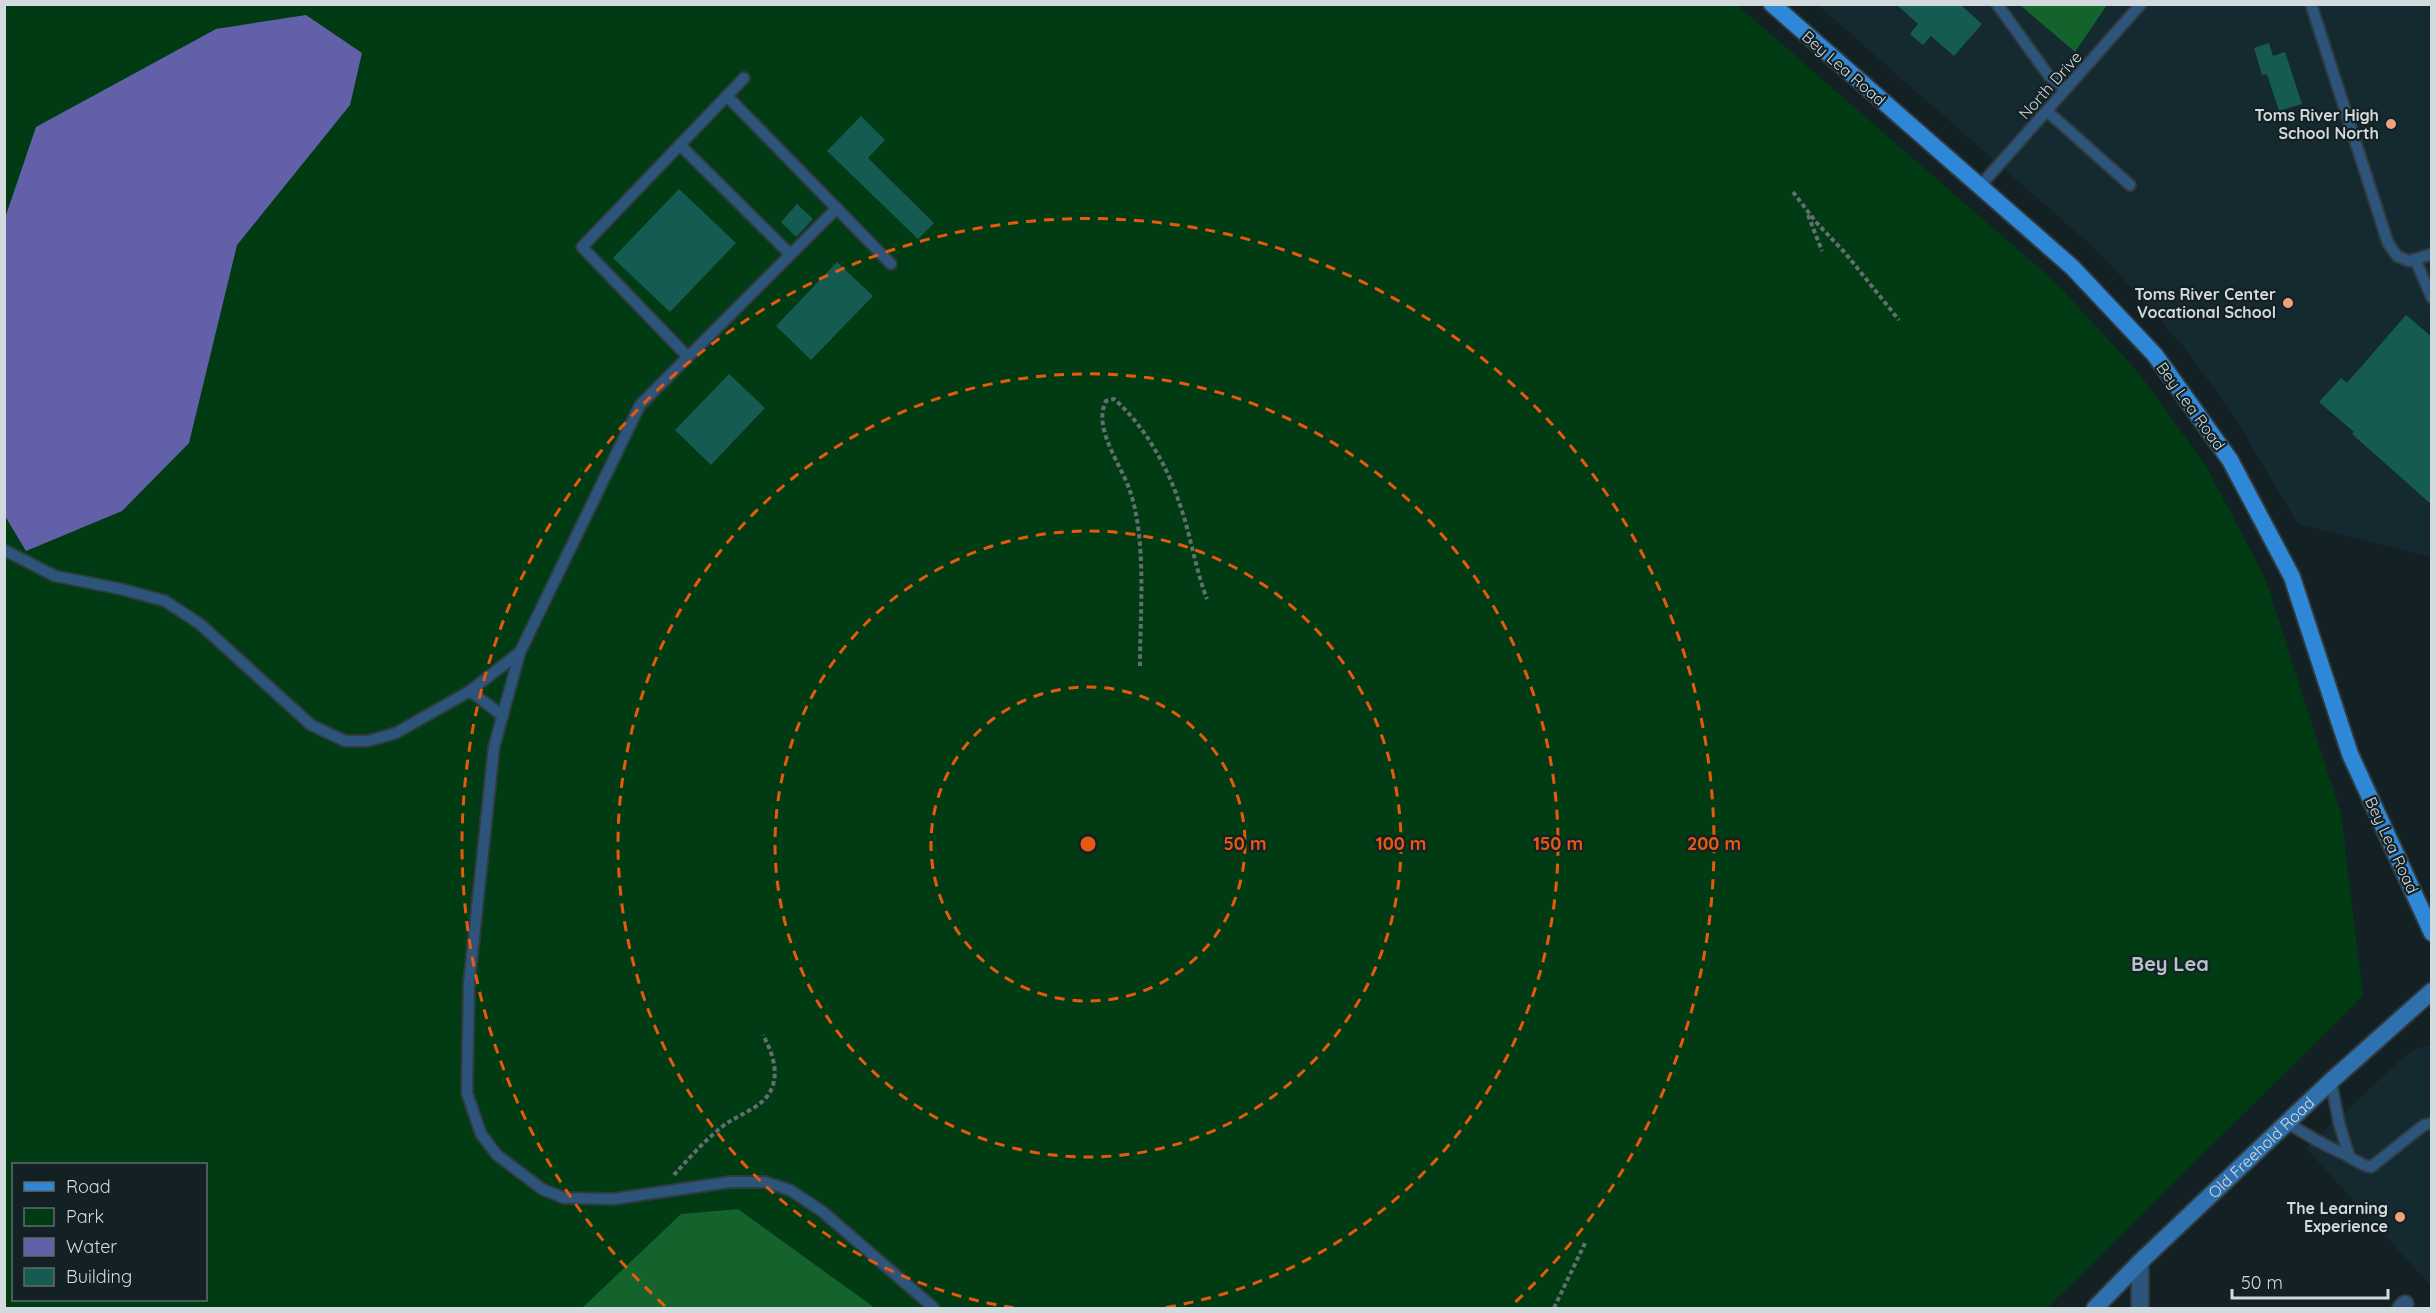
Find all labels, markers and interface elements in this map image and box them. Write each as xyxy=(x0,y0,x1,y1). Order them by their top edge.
street label: Bey Lea Road xyxy=(1798,26,1890,110)
street label: North Drive xyxy=(2014,47,2086,123)
place label: Toms River High School North xyxy=(2255,105,2379,143)
marker: Toms River High School North xyxy=(2384,117,2398,131)
place label: Toms River Center Vocational School xyxy=(2135,284,2276,322)
marker: Toms River Center Vocational School xyxy=(2281,296,2295,310)
street label: Bey Lea Road xyxy=(2152,358,2230,454)
street label: Bey Lea Road xyxy=(2361,794,2423,896)
text: 50 m xyxy=(1223,832,1267,855)
text: 100 m xyxy=(1376,832,1426,855)
text: 150 m xyxy=(1533,832,1583,855)
text: 200 m xyxy=(1687,832,1741,855)
centre of rings xyxy=(1078,834,1098,854)
district label: Bey Lea xyxy=(2131,951,2209,976)
street label: Old Freehold Road xyxy=(2204,1092,2318,1202)
legend xyxy=(12,1163,207,1301)
text: Road xyxy=(66,1175,111,1198)
place label: The Learning Experience xyxy=(2286,1198,2388,1236)
text: Park xyxy=(66,1205,104,1228)
marker: The Learning Experience xyxy=(2393,1210,2407,1224)
text: Water xyxy=(66,1235,117,1258)
scale bar xyxy=(2232,1262,2388,1300)
text: Building xyxy=(66,1265,132,1288)
text: 50 m xyxy=(2241,1271,2283,1294)

